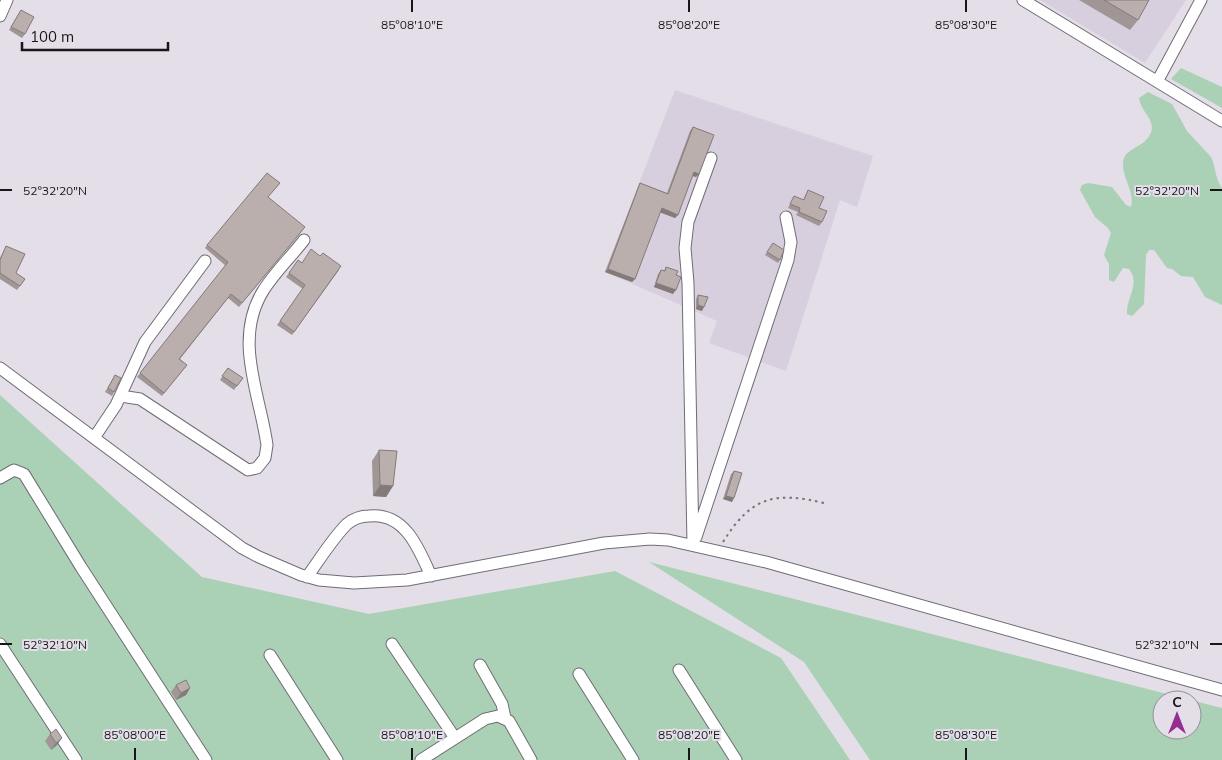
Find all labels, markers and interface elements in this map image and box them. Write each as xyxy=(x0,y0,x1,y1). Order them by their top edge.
text: 85°08'10"E xyxy=(381,17,443,32)
text: 85°08'20"E xyxy=(658,17,720,32)
text: 85°08'30"E xyxy=(935,17,997,32)
scale bar xyxy=(22,20,169,52)
text: 100 m xyxy=(30,27,74,46)
text: 52°32'20"N xyxy=(23,183,87,198)
text: 52°32'20"N xyxy=(1135,183,1199,198)
text: 52°32'10"N xyxy=(23,637,87,652)
text: 52°32'10"N xyxy=(1135,637,1199,652)
north arrow xyxy=(1152,690,1202,740)
text: С xyxy=(1172,693,1182,711)
text: 85°08'00"E xyxy=(104,727,166,742)
text: 85°08'10"E xyxy=(381,727,443,742)
text: 85°08'20"E xyxy=(658,727,720,742)
text: 85°08'30"E xyxy=(935,727,997,742)

